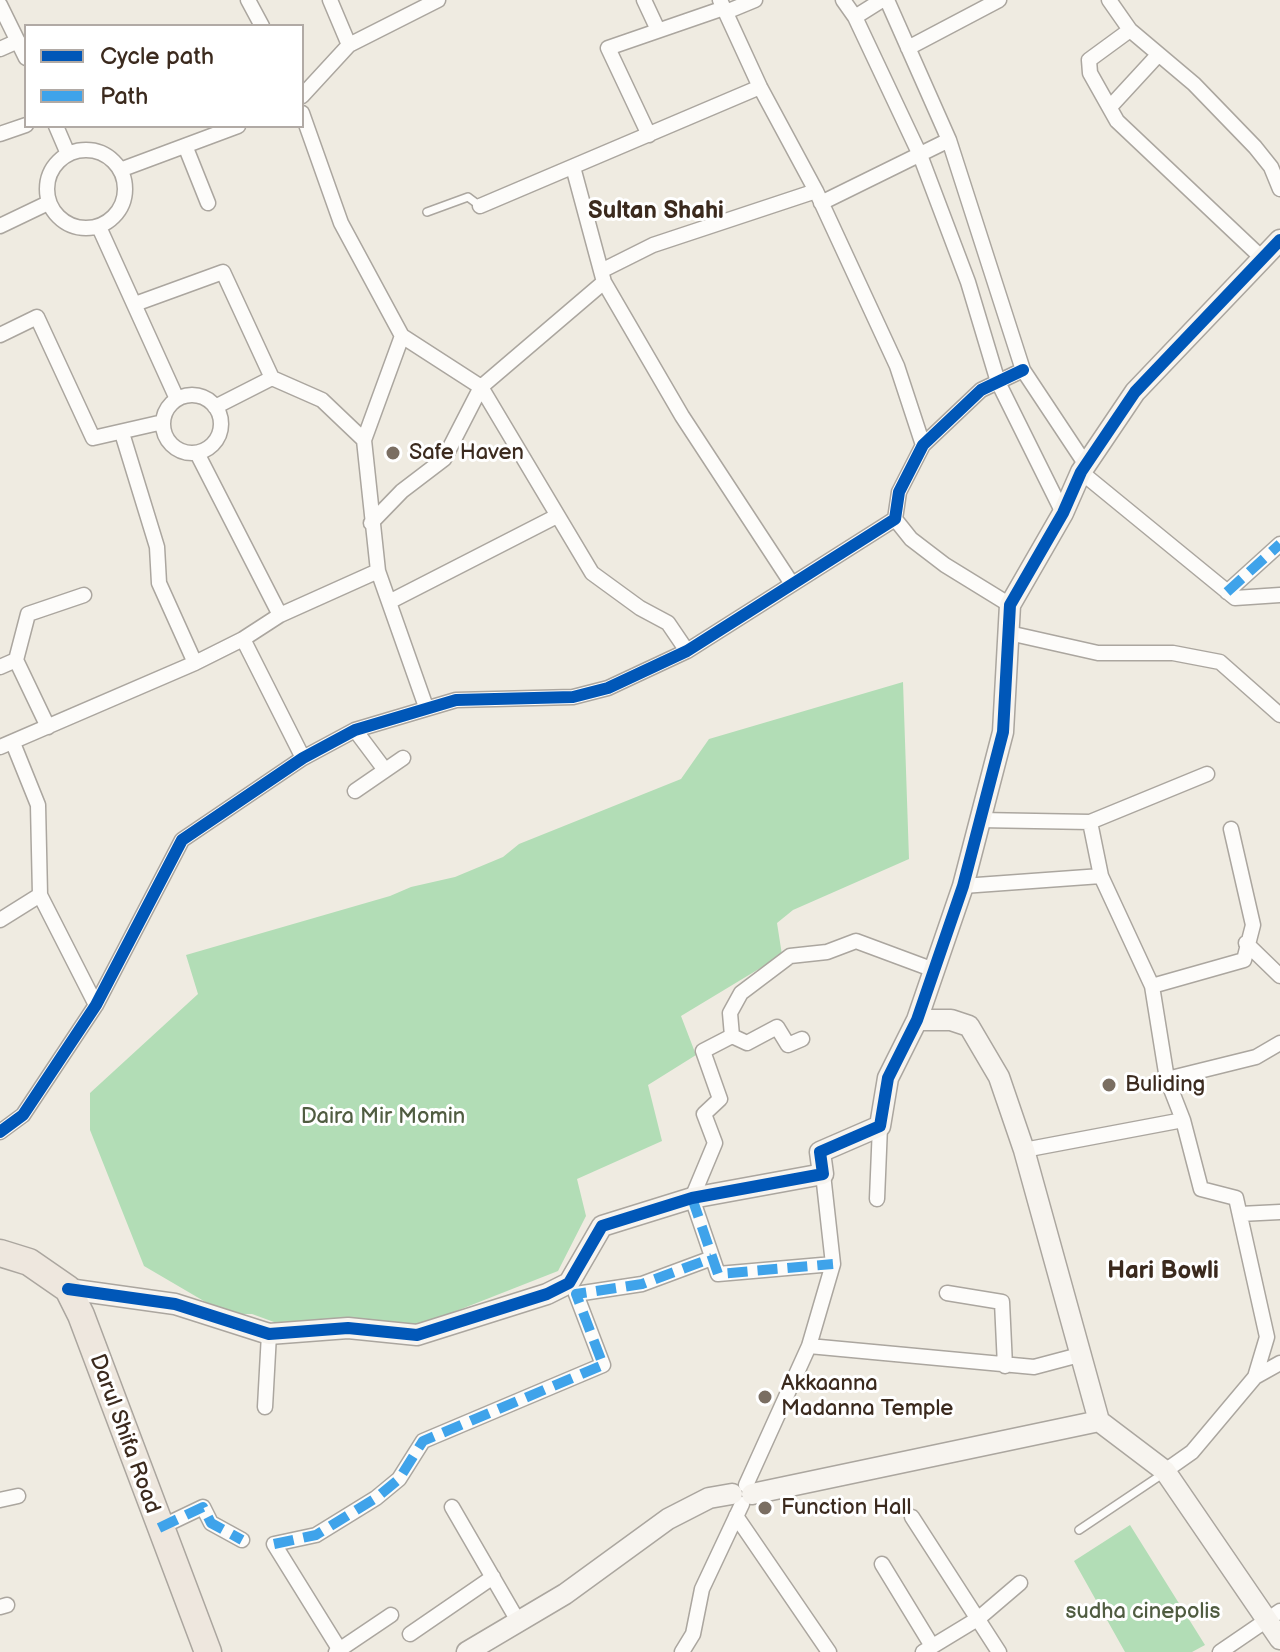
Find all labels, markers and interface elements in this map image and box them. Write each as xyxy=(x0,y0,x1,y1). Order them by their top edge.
legend xyxy=(24,24,304,128)
text: Cycle path xyxy=(100,42,214,71)
text: Path xyxy=(100,82,148,111)
district label: Sultan Shahi xyxy=(588,198,724,226)
place label: Safe Haven xyxy=(409,440,524,466)
marker: Safe Haven xyxy=(384,444,402,462)
place label: Buliding xyxy=(1125,1072,1205,1098)
marker: Buliding xyxy=(1100,1076,1118,1094)
park label: Daira Mir Momin xyxy=(301,1104,465,1130)
district label: Hari Bowli xyxy=(1107,1258,1219,1286)
street label: Darul Shifa Road xyxy=(83,1351,165,1517)
place label: Akkaanna Madanna Temple xyxy=(781,1371,953,1422)
marker: Akkaanna Madanna Temple xyxy=(756,1388,774,1406)
place label: Function Hall xyxy=(781,1495,911,1521)
marker: Function Hall xyxy=(756,1499,774,1517)
park label: sudha cinepolis xyxy=(1066,1599,1220,1625)

